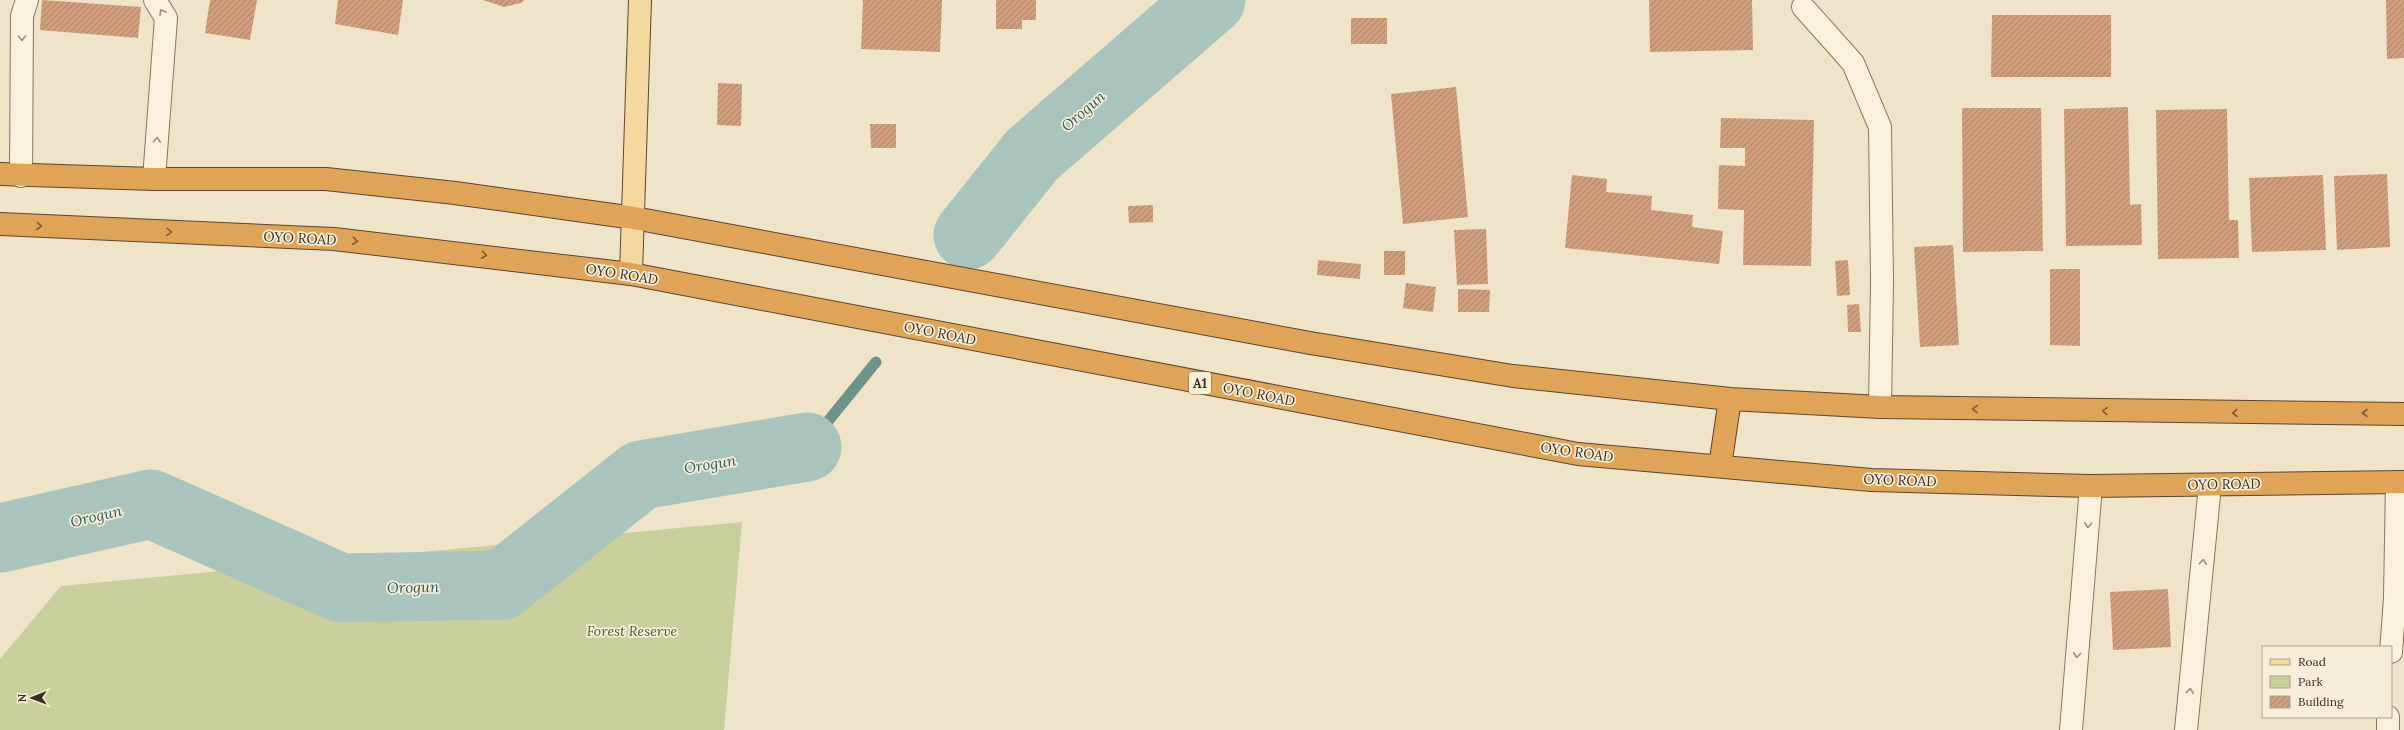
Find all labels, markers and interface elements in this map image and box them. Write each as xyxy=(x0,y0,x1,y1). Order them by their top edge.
one-way arrow xyxy=(160,8,167,16)
one-way arrow xyxy=(18,35,26,41)
water label: Orogun xyxy=(1057,86,1110,135)
one-way arrow xyxy=(153,137,162,143)
one-way arrow xyxy=(36,222,42,230)
one-way arrow xyxy=(166,227,172,236)
street label: OYO ROAD xyxy=(263,227,337,249)
one-way arrow xyxy=(352,237,358,246)
one-way arrow xyxy=(481,250,487,259)
street label: OYO ROAD xyxy=(584,259,660,289)
street label: OYO ROAD xyxy=(902,317,978,349)
road number: A1 xyxy=(1189,372,1211,394)
street label: OYO ROAD xyxy=(1221,378,1297,410)
one-way arrow xyxy=(1972,405,1978,413)
one-way arrow xyxy=(2102,407,2108,415)
one-way arrow xyxy=(2232,409,2238,417)
one-way arrow xyxy=(2362,409,2368,417)
street label: OYO ROAD xyxy=(1540,438,1614,466)
water label: Orogun xyxy=(683,450,738,477)
street label: OYO ROAD xyxy=(1863,470,1937,490)
street label: OYO ROAD xyxy=(2187,474,2261,494)
water label: Orogun xyxy=(68,501,124,531)
one-way arrow xyxy=(2083,522,2092,528)
one-way arrow xyxy=(2198,559,2207,565)
water label: Orogun xyxy=(387,577,440,597)
park label: Forest Reserve xyxy=(587,622,678,640)
legend xyxy=(2262,646,2392,718)
one-way arrow xyxy=(2073,652,2082,658)
text: Road xyxy=(2298,654,2326,669)
text: Park xyxy=(2298,674,2324,689)
north arrow xyxy=(12,678,52,718)
one-way arrow xyxy=(2185,688,2194,694)
text: N xyxy=(15,693,29,703)
text: Building xyxy=(2298,694,2344,709)

